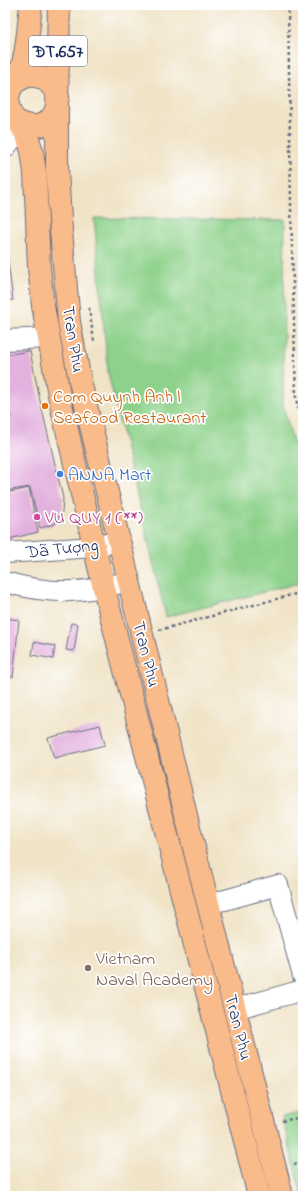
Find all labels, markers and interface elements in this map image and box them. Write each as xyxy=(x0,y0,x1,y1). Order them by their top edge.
road number: ĐT.657 xyxy=(29,36,87,66)
street label: Tran Phu xyxy=(54,304,90,374)
place label: Com Quynh Anh | Seafood Restaurant xyxy=(53,385,206,432)
marker: Com Quynh Anh | Seafood Restaurant xyxy=(40,401,50,411)
place label: ANNA Mart xyxy=(68,463,151,489)
marker: ANNA Mart xyxy=(55,469,65,479)
place label: VU QUY 1 (**) xyxy=(44,506,143,532)
marker: VU QUY 1 (**) xyxy=(32,512,42,522)
street label: Dã Tượng xyxy=(24,533,100,568)
street label: Tran Phu xyxy=(124,619,166,690)
place label: Vietnam Naval Academy xyxy=(95,947,213,994)
marker: Vietnam Naval Academy xyxy=(83,963,93,973)
street label: Tran Phu xyxy=(216,992,258,1063)

